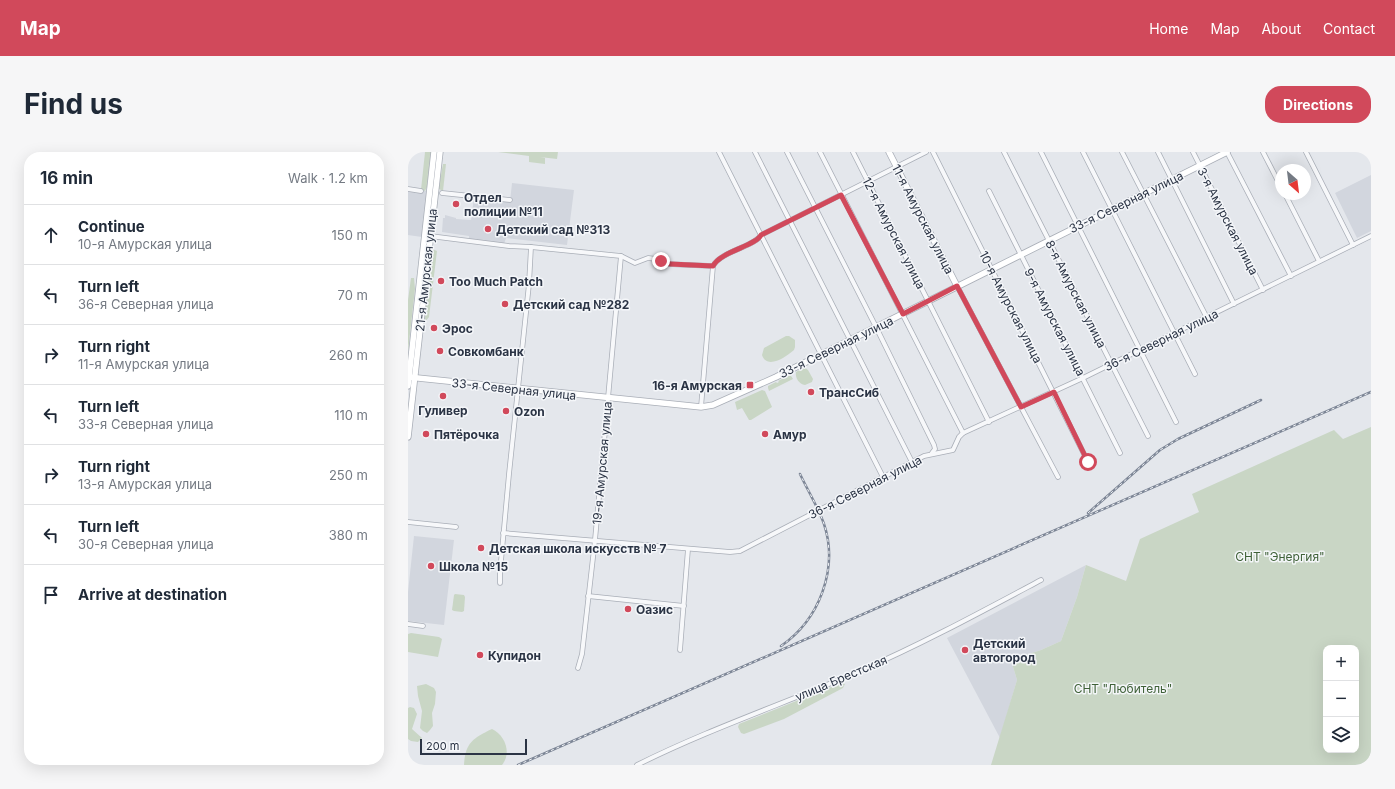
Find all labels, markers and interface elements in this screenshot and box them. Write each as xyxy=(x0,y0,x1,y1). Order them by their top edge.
text: Map xyxy=(20,17,61,40)
text: Home xyxy=(1149,20,1188,37)
text: Map xyxy=(1210,20,1240,37)
text: About xyxy=(1262,20,1301,37)
text: Contact xyxy=(1323,20,1375,37)
button: Directions xyxy=(1265,86,1371,123)
text: Find us xyxy=(24,87,123,121)
street label: 11-я Амурская улица xyxy=(889,162,957,276)
north arrow xyxy=(1275,164,1311,200)
street label: 3-я Амурская улица xyxy=(1194,165,1262,277)
text: 16 min xyxy=(40,168,93,188)
street label: 33-я Северная улица xyxy=(1066,168,1186,236)
text: Walk · 1.2 km xyxy=(288,170,368,186)
street label: 12-я Амурская улица xyxy=(859,175,929,291)
place label: Отдел полиции №11 xyxy=(464,190,543,219)
marker: Отдел полиции №11 xyxy=(451,199,461,209)
street label: 21-я Амурская улица xyxy=(412,208,440,332)
text: Continue xyxy=(78,217,145,236)
place label: Детский сад №313 xyxy=(496,222,610,237)
icon: ahead xyxy=(40,224,62,246)
marker: Детский сад №313 xyxy=(483,224,493,234)
text: 150 m xyxy=(332,227,368,243)
text: 10-я Амурская улица xyxy=(78,236,212,252)
street label: 8-я Амурская улица xyxy=(1042,238,1110,350)
street label: 10-я Амурская улица xyxy=(976,248,1046,366)
route end xyxy=(652,252,670,270)
street label: 9-я Амурская улица xyxy=(1021,266,1089,378)
place label: Too Much Patch xyxy=(449,274,543,289)
marker: Too Much Patch xyxy=(436,276,446,286)
text: Turn left xyxy=(78,277,139,296)
icon: left xyxy=(40,284,62,306)
text: 70 m xyxy=(338,287,368,303)
text: 36-я Северная улица xyxy=(78,296,214,312)
place label: Детский сад №282 xyxy=(513,297,629,312)
marker: Детский сад №282 xyxy=(500,299,510,309)
street label: 36-я Северная улица xyxy=(1101,306,1221,374)
street label: 33-я Северная улица xyxy=(776,313,896,381)
place label: Эрос xyxy=(442,321,473,336)
marker: Эрос xyxy=(429,323,439,333)
text: Turn right xyxy=(78,337,150,356)
icon: right xyxy=(40,344,62,366)
place label: Совкомбанк xyxy=(448,344,524,359)
marker: Совкомбанк xyxy=(435,346,445,356)
text: 260 m xyxy=(329,347,368,363)
text: 11-я Амурская улица xyxy=(78,356,209,372)
street label: 33-я Северная улица xyxy=(451,375,577,403)
place label: 16-я Амурская xyxy=(652,378,742,393)
marker: 16-я Амурская xyxy=(745,380,755,390)
place label: ТрансСиб xyxy=(819,385,879,400)
marker: ТрансСиб xyxy=(806,387,816,397)
marker: Гуливер xyxy=(438,391,448,401)
text: Turn left xyxy=(78,397,139,416)
street label: 19-я Амурская улица xyxy=(589,401,615,525)
place label: Гуливер xyxy=(418,403,468,418)
icon: left xyxy=(40,404,62,426)
place label: Ozon xyxy=(514,404,545,419)
marker: Ozon xyxy=(501,406,511,416)
text: 110 m xyxy=(334,407,368,423)
text: 33-я Северная улица xyxy=(78,416,214,432)
place label: Пятёрочка xyxy=(434,427,499,442)
place label: Амур xyxy=(773,427,807,442)
marker: Пятёрочка xyxy=(421,429,431,439)
marker: Амур xyxy=(760,429,770,439)
street label: 36-я Северная улица xyxy=(806,452,924,522)
route start xyxy=(1079,453,1097,471)
text: Turn right xyxy=(78,457,150,476)
icon: right xyxy=(40,464,62,486)
text: 250 m xyxy=(329,467,368,483)
text: 13-я Амурская улица xyxy=(78,476,212,492)
text: Turn left xyxy=(78,517,139,536)
icon: left xyxy=(40,524,62,546)
text: 380 m xyxy=(329,527,368,543)
text: 30-я Северная улица xyxy=(78,536,214,552)
place label: Детская школа искусств № 7 xyxy=(489,541,666,556)
marker: Детская школа искусств № 7 xyxy=(476,543,486,553)
park label: СНТ "Энергия" xyxy=(1235,549,1325,564)
place label: Школа №15 xyxy=(439,559,508,574)
marker: Школа №15 xyxy=(426,561,436,571)
icon: arrive xyxy=(40,584,62,606)
text: Arrive at destination xyxy=(78,585,227,604)
place label: Оазис xyxy=(636,602,673,617)
marker: Оазис xyxy=(623,604,633,614)
place label: Детский автогород xyxy=(973,636,1036,665)
marker: Детский автогород xyxy=(960,645,970,655)
map controls xyxy=(1323,645,1359,753)
button: + xyxy=(1323,645,1359,681)
place label: Купидон xyxy=(488,648,541,663)
marker: Купидон xyxy=(475,650,485,660)
street label: улица Брестская xyxy=(793,652,889,704)
park label: СНТ "Любитель" xyxy=(1074,681,1172,696)
button: − xyxy=(1323,681,1359,717)
button: layers xyxy=(1323,717,1359,753)
scale bar xyxy=(420,737,527,756)
text: 200 m xyxy=(426,739,459,753)

